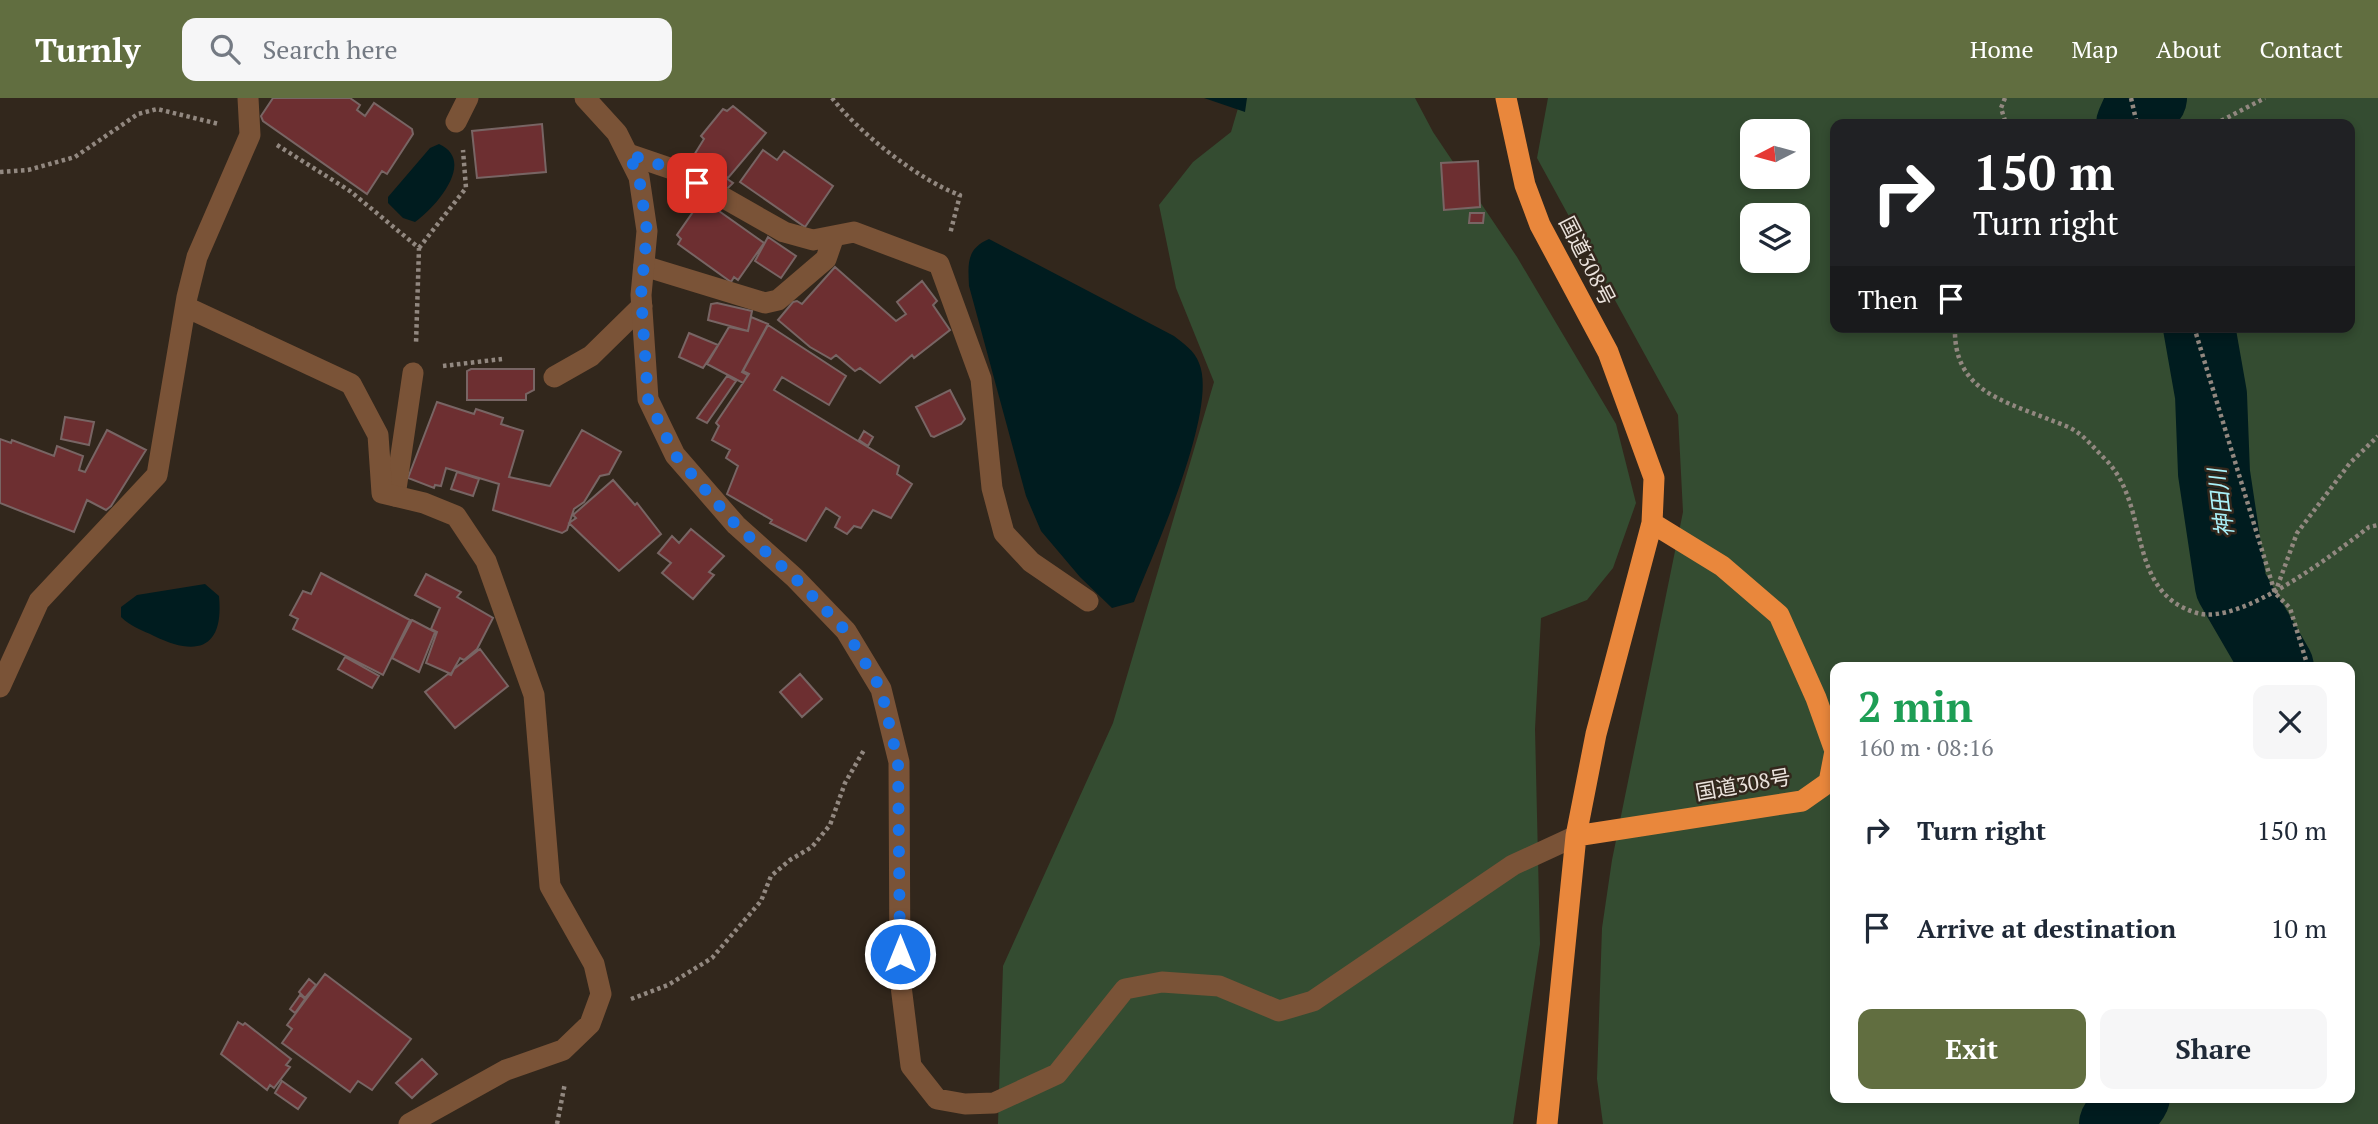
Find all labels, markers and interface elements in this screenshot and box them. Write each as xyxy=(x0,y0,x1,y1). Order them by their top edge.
search box xyxy=(182,18,672,81)
text: Turnly xyxy=(35,28,140,71)
icon: search xyxy=(206,30,244,68)
text: Search here xyxy=(262,32,398,66)
text: Home xyxy=(1970,33,2034,65)
text: Map xyxy=(2072,33,2118,65)
text: About xyxy=(2156,33,2222,65)
text: Contact xyxy=(2260,33,2343,65)
north arrow xyxy=(1740,119,1810,189)
map controls xyxy=(1740,119,1810,273)
text: 150 m xyxy=(1973,139,2115,204)
icon: right xyxy=(1858,147,1949,238)
pin xyxy=(667,153,727,213)
icon: arrive xyxy=(678,164,716,202)
text: Turn right xyxy=(1973,202,2119,244)
button: layers xyxy=(1740,203,1810,273)
street label: 国道308号 xyxy=(1553,211,1622,310)
icon: arrive xyxy=(1932,280,1970,318)
text: Then xyxy=(1858,282,1918,316)
water label: 神田川 xyxy=(2201,464,2240,539)
text: 2 min xyxy=(1858,678,1973,734)
button: close xyxy=(2253,685,2327,759)
text: 160 m · 08:16 xyxy=(1858,732,1993,763)
street label: 国道308号 xyxy=(1693,762,1793,806)
icon: right xyxy=(1858,811,1896,849)
text: Turn right xyxy=(1917,813,2046,847)
text: 150 m xyxy=(2257,813,2327,847)
icon: arrive xyxy=(1858,909,1896,947)
text: Arrive at destination xyxy=(1917,911,2176,945)
text: 10 m xyxy=(2271,911,2327,945)
position arrow xyxy=(863,917,937,991)
button: Exit xyxy=(1858,1009,2086,1089)
button: Share xyxy=(2100,1009,2327,1089)

